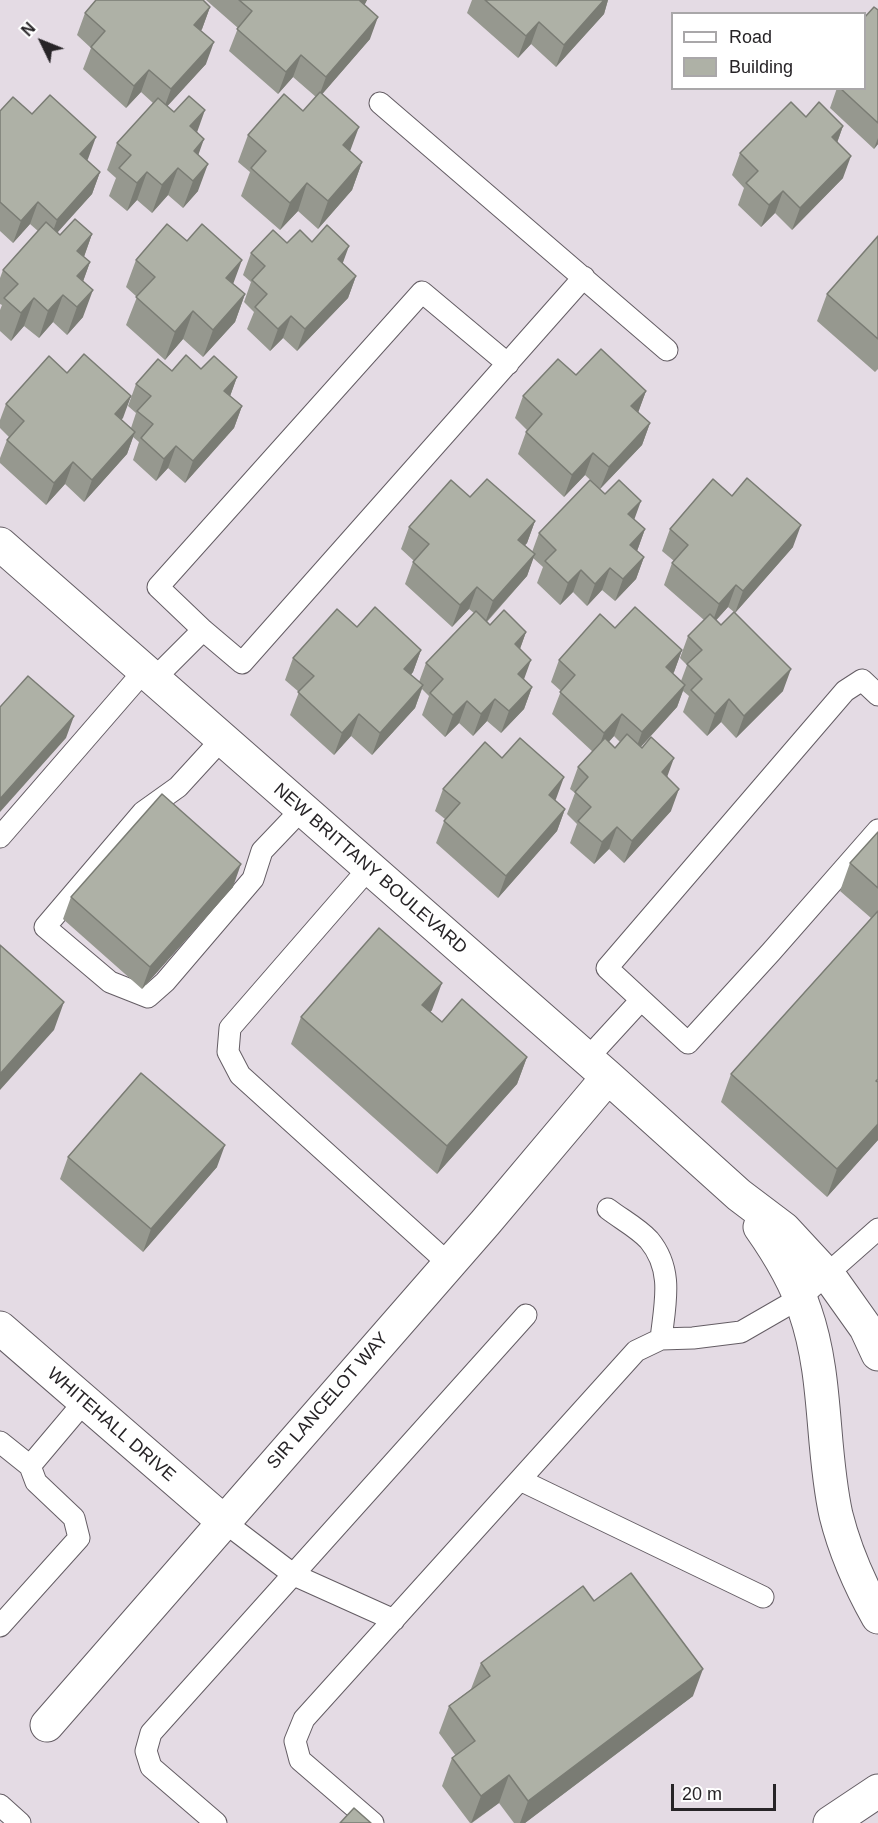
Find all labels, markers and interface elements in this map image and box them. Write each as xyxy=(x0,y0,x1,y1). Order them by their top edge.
north arrow xyxy=(12,12,72,72)
legend xyxy=(671,12,866,90)
text: N xyxy=(18,19,39,39)
text: Road xyxy=(729,27,772,47)
text: Building xyxy=(729,57,793,77)
street label: NEW BRITTANY BOULEVARD xyxy=(269,779,471,959)
street label: SIR LANCELOT WAY xyxy=(263,1328,393,1474)
street label: WHITEHALL DRIVE xyxy=(42,1363,180,1487)
scale bar xyxy=(674,1772,779,1810)
text: 20 m xyxy=(682,1784,722,1804)

